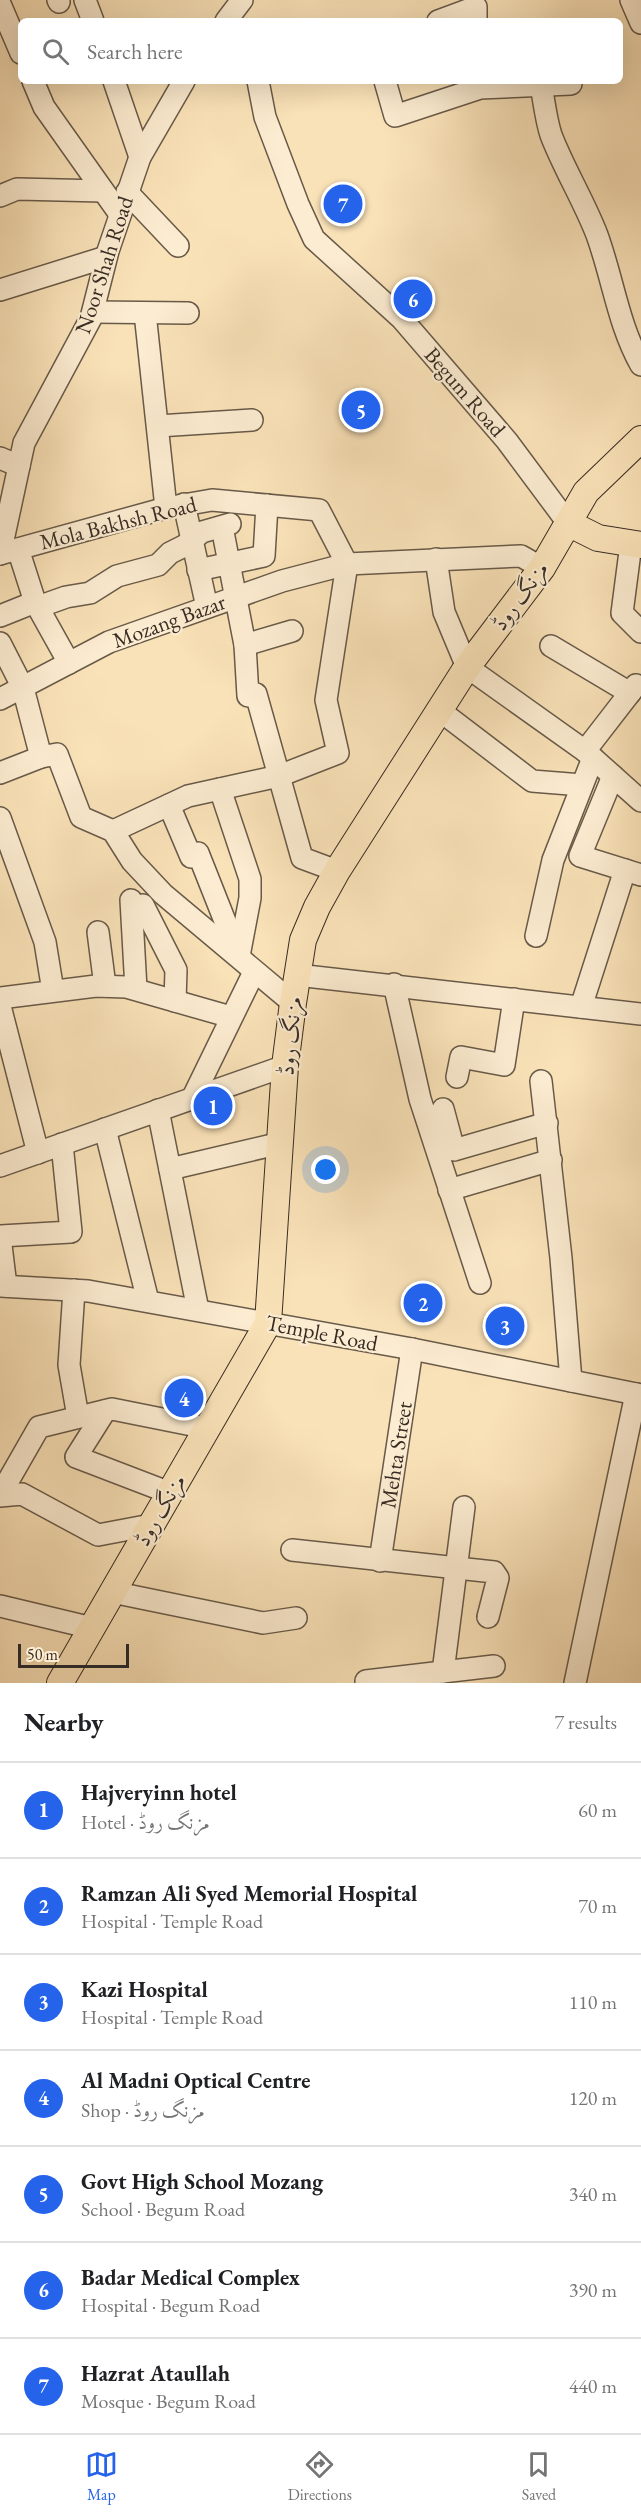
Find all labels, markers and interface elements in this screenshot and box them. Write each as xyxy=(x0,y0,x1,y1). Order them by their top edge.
search box xyxy=(18,18,623,84)
icon: search xyxy=(39,35,72,68)
text: Search here xyxy=(87,37,182,66)
pin: 7 xyxy=(324,182,362,226)
street label: Noor Shah Road xyxy=(68,192,140,338)
pin: 6 xyxy=(394,276,432,322)
street label: Begum Road xyxy=(418,341,513,444)
pin: 5 xyxy=(342,388,380,432)
street label: Mola Bakhsh Road xyxy=(37,489,200,556)
street label: مزنگ روڈ xyxy=(485,556,556,637)
street label: Mozang Bazar xyxy=(108,587,230,655)
street label: مزنگ روڈ xyxy=(271,995,310,1077)
pin: 1 xyxy=(194,1084,232,1128)
your location xyxy=(311,1155,340,1184)
pin: 2 xyxy=(404,1280,442,1326)
pin: 3 xyxy=(486,1304,524,1348)
street label: Temple Road xyxy=(264,1308,381,1358)
pin: 4 xyxy=(164,1376,204,1420)
street label: Mehta Street xyxy=(373,1399,419,1510)
street label: مزنگ روڈ xyxy=(128,1469,193,1552)
scale bar xyxy=(18,1641,129,1668)
text: 50 m xyxy=(27,1644,58,1665)
text: Nearby xyxy=(24,1705,104,1739)
text: 7 results xyxy=(554,1709,617,1735)
text: Hajveryinn hotel xyxy=(81,1778,237,1807)
text: 1 xyxy=(38,1797,49,1823)
text: 60 m xyxy=(578,1797,617,1823)
text: Hotel · مزنگ روڈ xyxy=(81,1809,210,1835)
text: Ramzan Ali Syed Memorial Hospital xyxy=(81,1879,417,1908)
text: 2 xyxy=(38,1893,49,1919)
text: 70 m xyxy=(578,1893,617,1919)
text: Hospital · Temple Road xyxy=(81,1908,263,1934)
text: Kazi Hospital xyxy=(81,1975,208,2004)
text: 3 xyxy=(38,1989,49,2015)
text: 110 m xyxy=(569,1989,617,2015)
text: Hospital · Temple Road xyxy=(81,2004,263,2030)
text: Al Madni Optical Centre xyxy=(81,2066,310,2095)
text: 4 xyxy=(38,2085,49,2111)
text: 120 m xyxy=(569,2085,617,2111)
text: Shop · مزنگ روڈ xyxy=(81,2097,205,2123)
text: Govt High School Mozang xyxy=(81,2167,323,2196)
text: 5 xyxy=(38,2181,49,2207)
text: 340 m xyxy=(569,2181,617,2207)
text: School · Begum Road xyxy=(81,2196,245,2222)
text: Badar Medical Complex xyxy=(81,2263,300,2292)
text: 6 xyxy=(38,2277,49,2303)
text: 390 m xyxy=(569,2277,617,2303)
text: Hospital · Begum Road xyxy=(81,2292,260,2318)
text: Hazrat Ataullah xyxy=(81,2359,230,2388)
text: 7 xyxy=(38,2373,49,2399)
text: 440 m xyxy=(569,2373,617,2399)
text: Mosque · Begum Road xyxy=(81,2388,256,2414)
tab: Map xyxy=(85,2448,118,2505)
tab: Directions xyxy=(288,2448,352,2505)
tab: Saved xyxy=(522,2448,556,2505)

